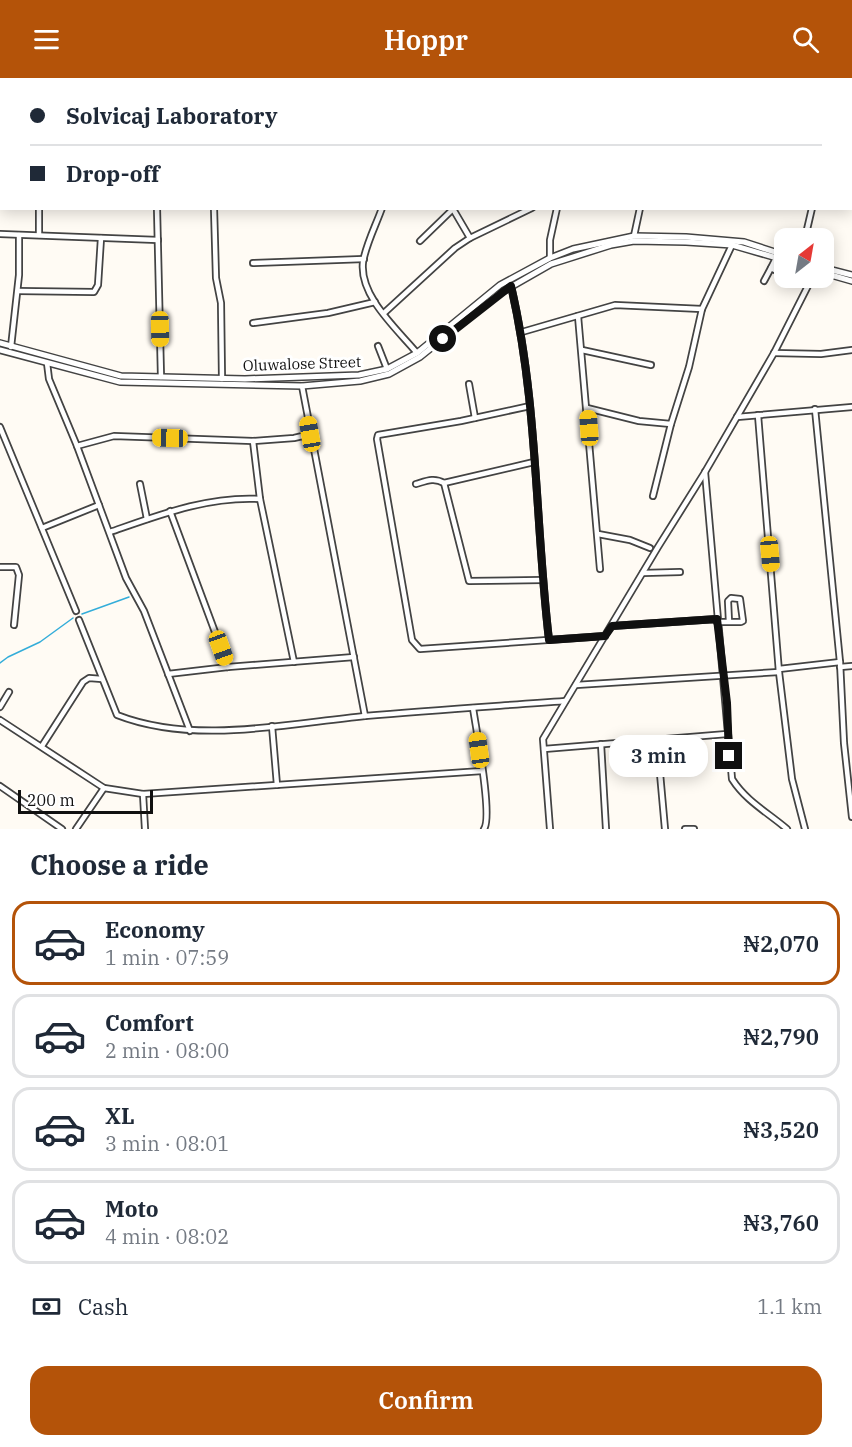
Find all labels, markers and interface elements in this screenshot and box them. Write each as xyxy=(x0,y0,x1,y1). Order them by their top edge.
text: Hoppr xyxy=(384,22,468,57)
icon: menu xyxy=(30,23,63,56)
icon: search xyxy=(789,23,822,56)
text: Solvicaj Laboratory xyxy=(66,101,278,130)
text: Drop-off xyxy=(66,159,160,188)
north arrow xyxy=(774,228,834,288)
map controls xyxy=(774,228,834,288)
car xyxy=(151,311,169,347)
route start xyxy=(429,325,456,352)
street label: Oluwalose Street xyxy=(243,352,361,375)
car xyxy=(579,409,599,447)
car xyxy=(298,415,322,453)
car xyxy=(152,429,188,447)
car xyxy=(759,535,781,573)
car xyxy=(206,628,236,668)
car xyxy=(468,731,490,769)
callout: 3 min xyxy=(609,735,708,777)
text: 3 min xyxy=(631,742,686,769)
route end xyxy=(715,742,742,769)
scale bar xyxy=(18,787,153,814)
text: 200 m xyxy=(27,790,75,810)
text: Choose a ride xyxy=(30,847,209,882)
text: Economy xyxy=(105,915,205,944)
icon: car xyxy=(33,916,87,970)
text: ₦2,070 xyxy=(743,929,819,958)
text: 1 min · 07:59 xyxy=(105,944,229,971)
text: Comfort xyxy=(105,1008,194,1037)
icon: car xyxy=(33,1009,87,1063)
text: ₦2,790 xyxy=(743,1022,819,1051)
text: 2 min · 08:00 xyxy=(105,1037,229,1064)
text: XL xyxy=(105,1101,135,1130)
icon: car xyxy=(33,1102,87,1156)
text: ₦3,520 xyxy=(743,1115,819,1144)
text: 3 min · 08:01 xyxy=(105,1130,229,1157)
text: Moto xyxy=(105,1194,159,1223)
icon: car xyxy=(33,1195,87,1249)
text: ₦3,760 xyxy=(743,1208,819,1237)
text: 4 min · 08:02 xyxy=(105,1223,229,1250)
icon: cash xyxy=(30,1290,63,1323)
text: Cash xyxy=(78,1292,129,1321)
text: 1.1 km xyxy=(757,1293,822,1320)
button: Confirm xyxy=(30,1366,822,1435)

